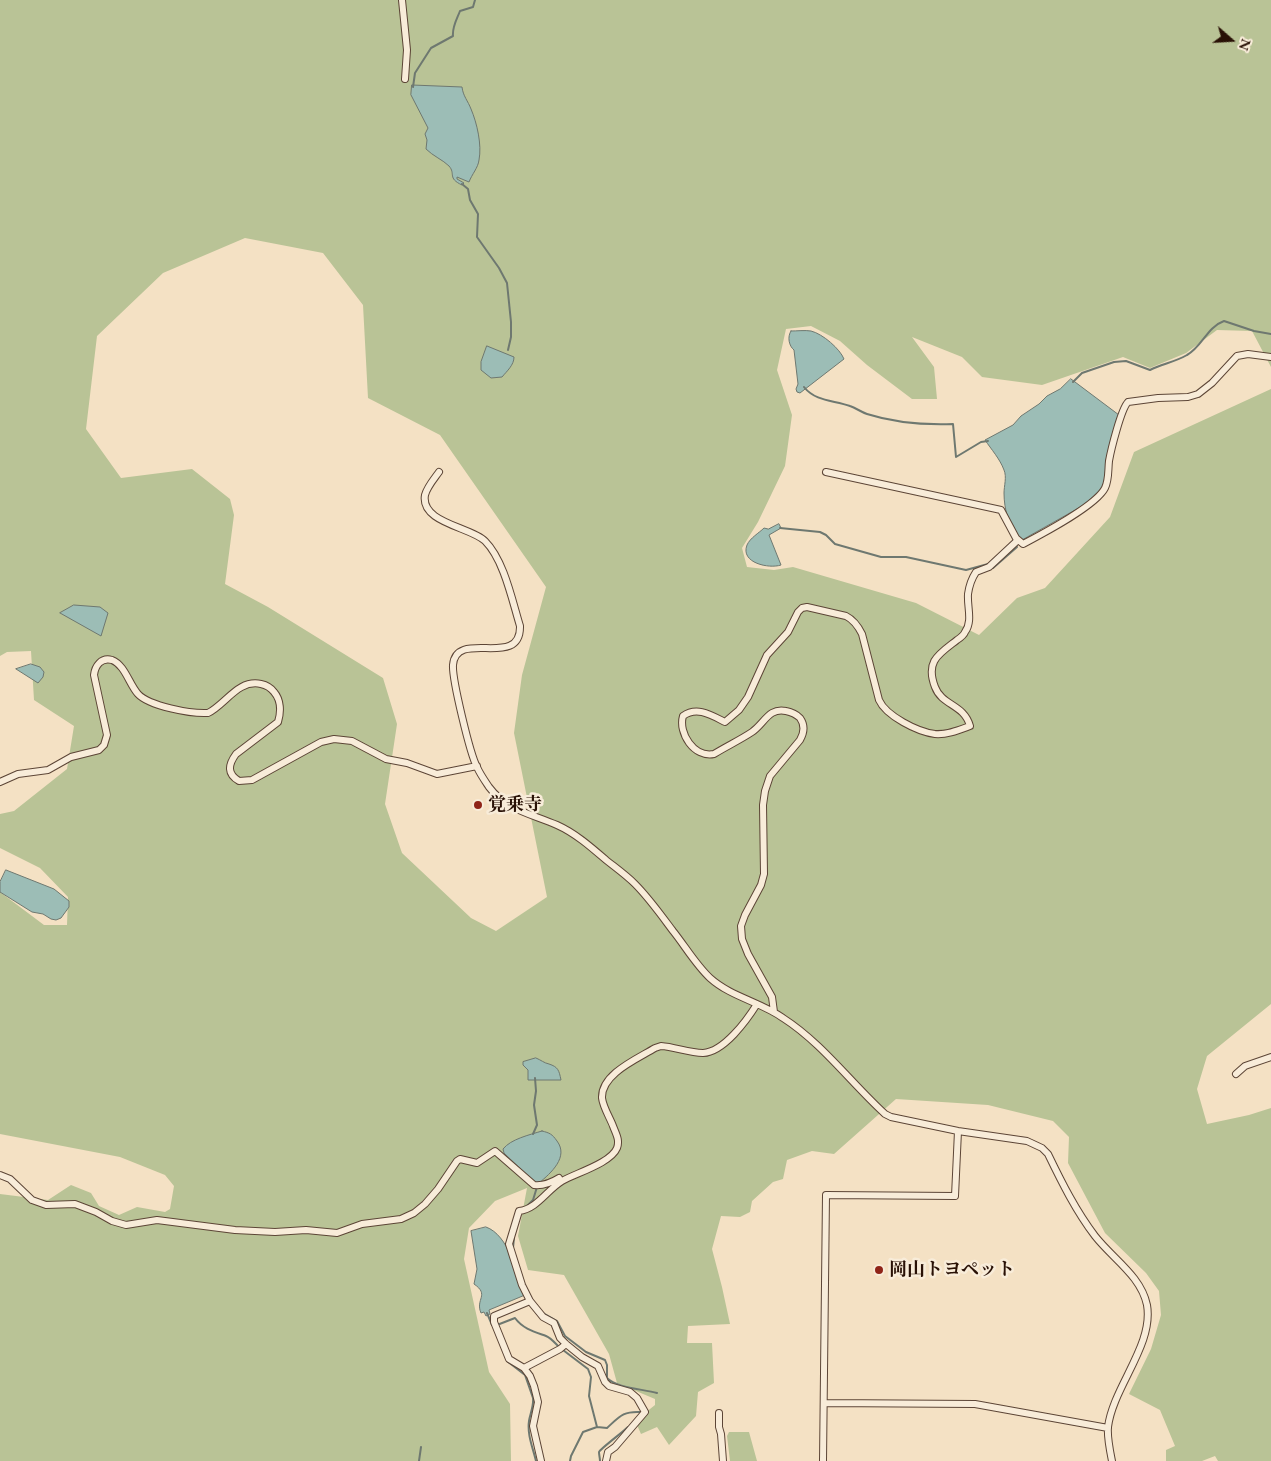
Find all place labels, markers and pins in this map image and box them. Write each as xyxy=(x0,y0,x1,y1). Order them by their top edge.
place label: 覚乗寺 xyxy=(488,794,542,816)
marker: 覚乗寺 xyxy=(472,799,484,811)
place label: 岡山トヨペット xyxy=(889,1259,1015,1281)
marker: 岡山トヨペット xyxy=(873,1264,885,1276)

